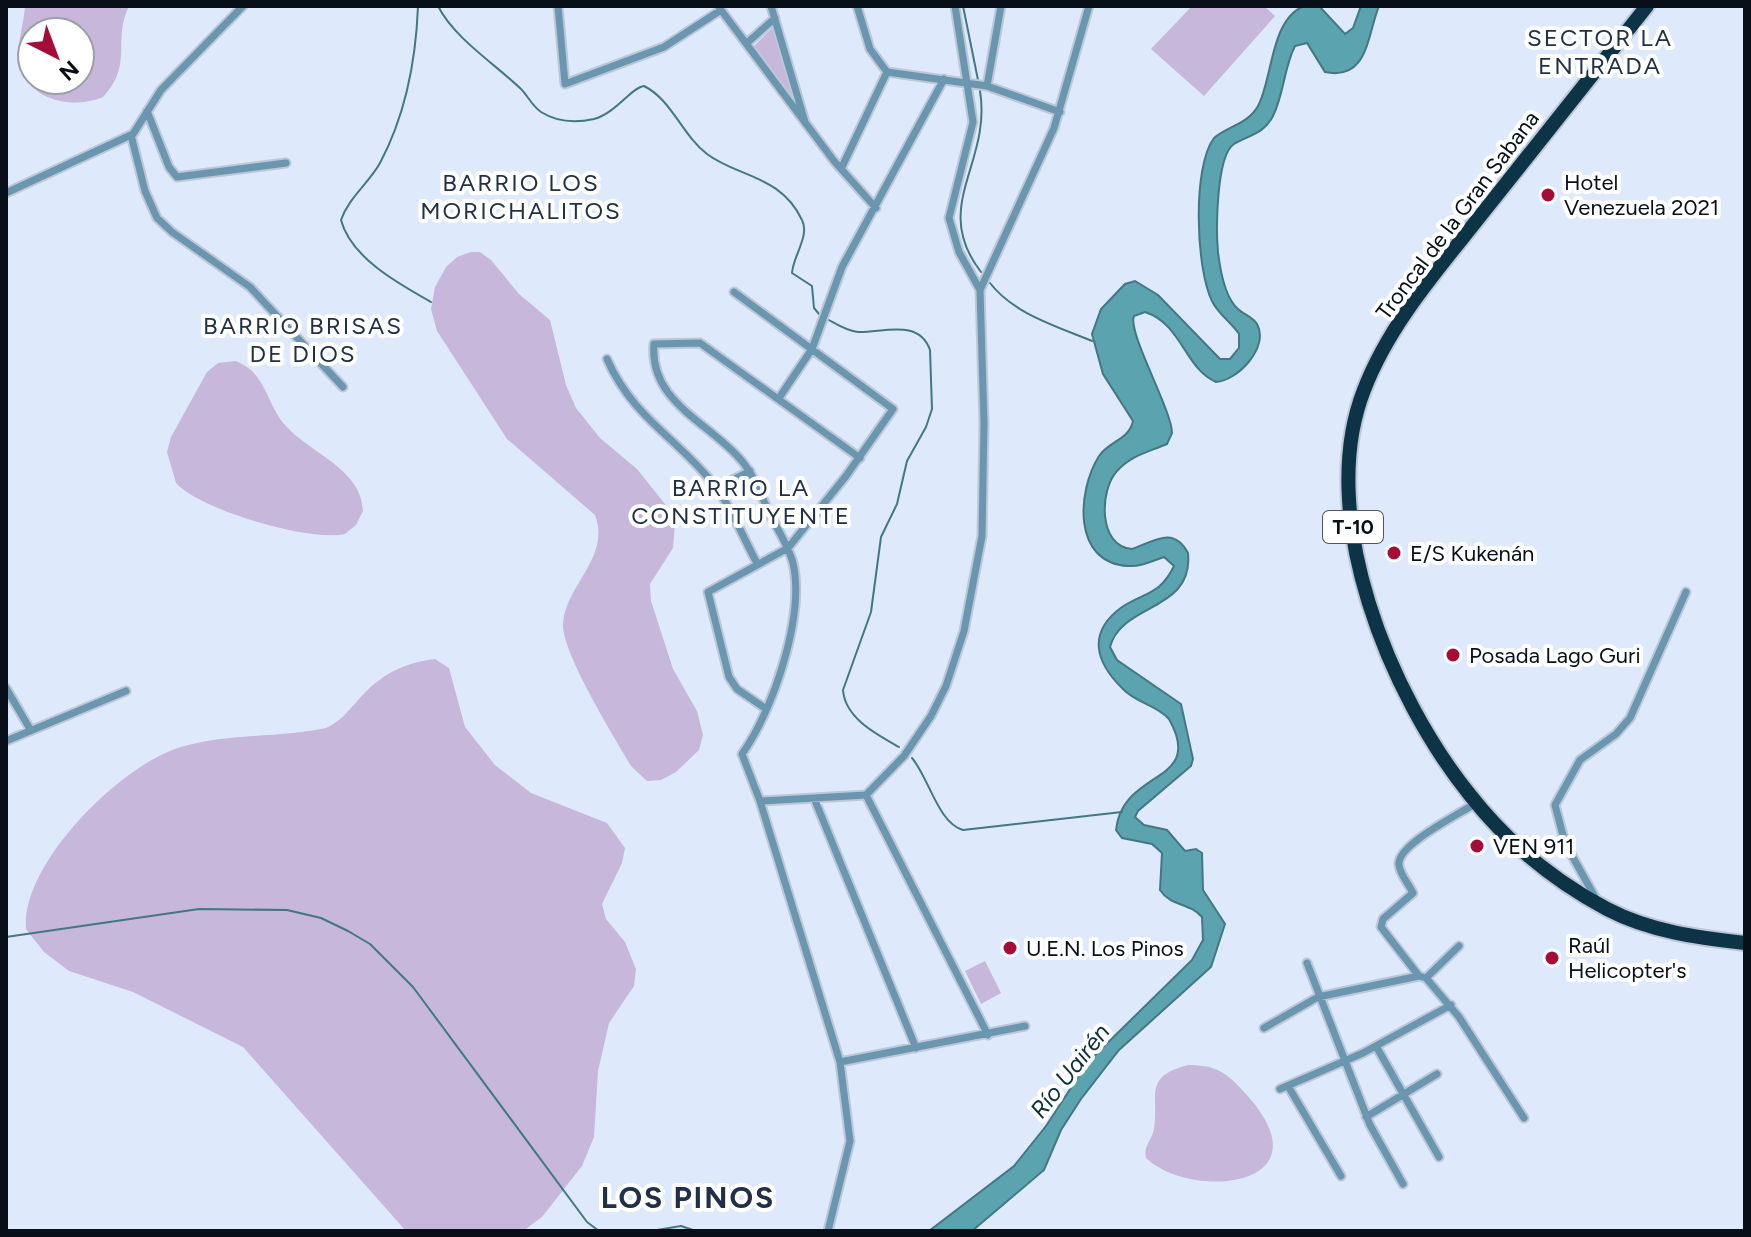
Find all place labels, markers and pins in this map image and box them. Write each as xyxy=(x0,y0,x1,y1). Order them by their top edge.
place label: Hotel Venezuela 2021 xyxy=(1564,169,1719,221)
marker: Hotel Venezuela 2021 xyxy=(1539,186,1557,204)
place label: E/S Kukenán xyxy=(1410,540,1534,567)
marker: E/S Kukenán xyxy=(1385,544,1403,562)
place label: Posada Lago Guri xyxy=(1469,642,1641,669)
marker: Posada Lago Guri xyxy=(1444,646,1462,664)
place label: VEN 911 xyxy=(1493,833,1574,860)
marker: VEN 911 xyxy=(1468,837,1486,855)
place label: Raúl Helicopter's xyxy=(1568,932,1687,984)
place label: U.E.N. Los Pinos xyxy=(1026,935,1184,962)
marker: U.E.N. Los Pinos xyxy=(1001,939,1019,957)
marker: Raúl Helicopter's xyxy=(1543,949,1561,967)

